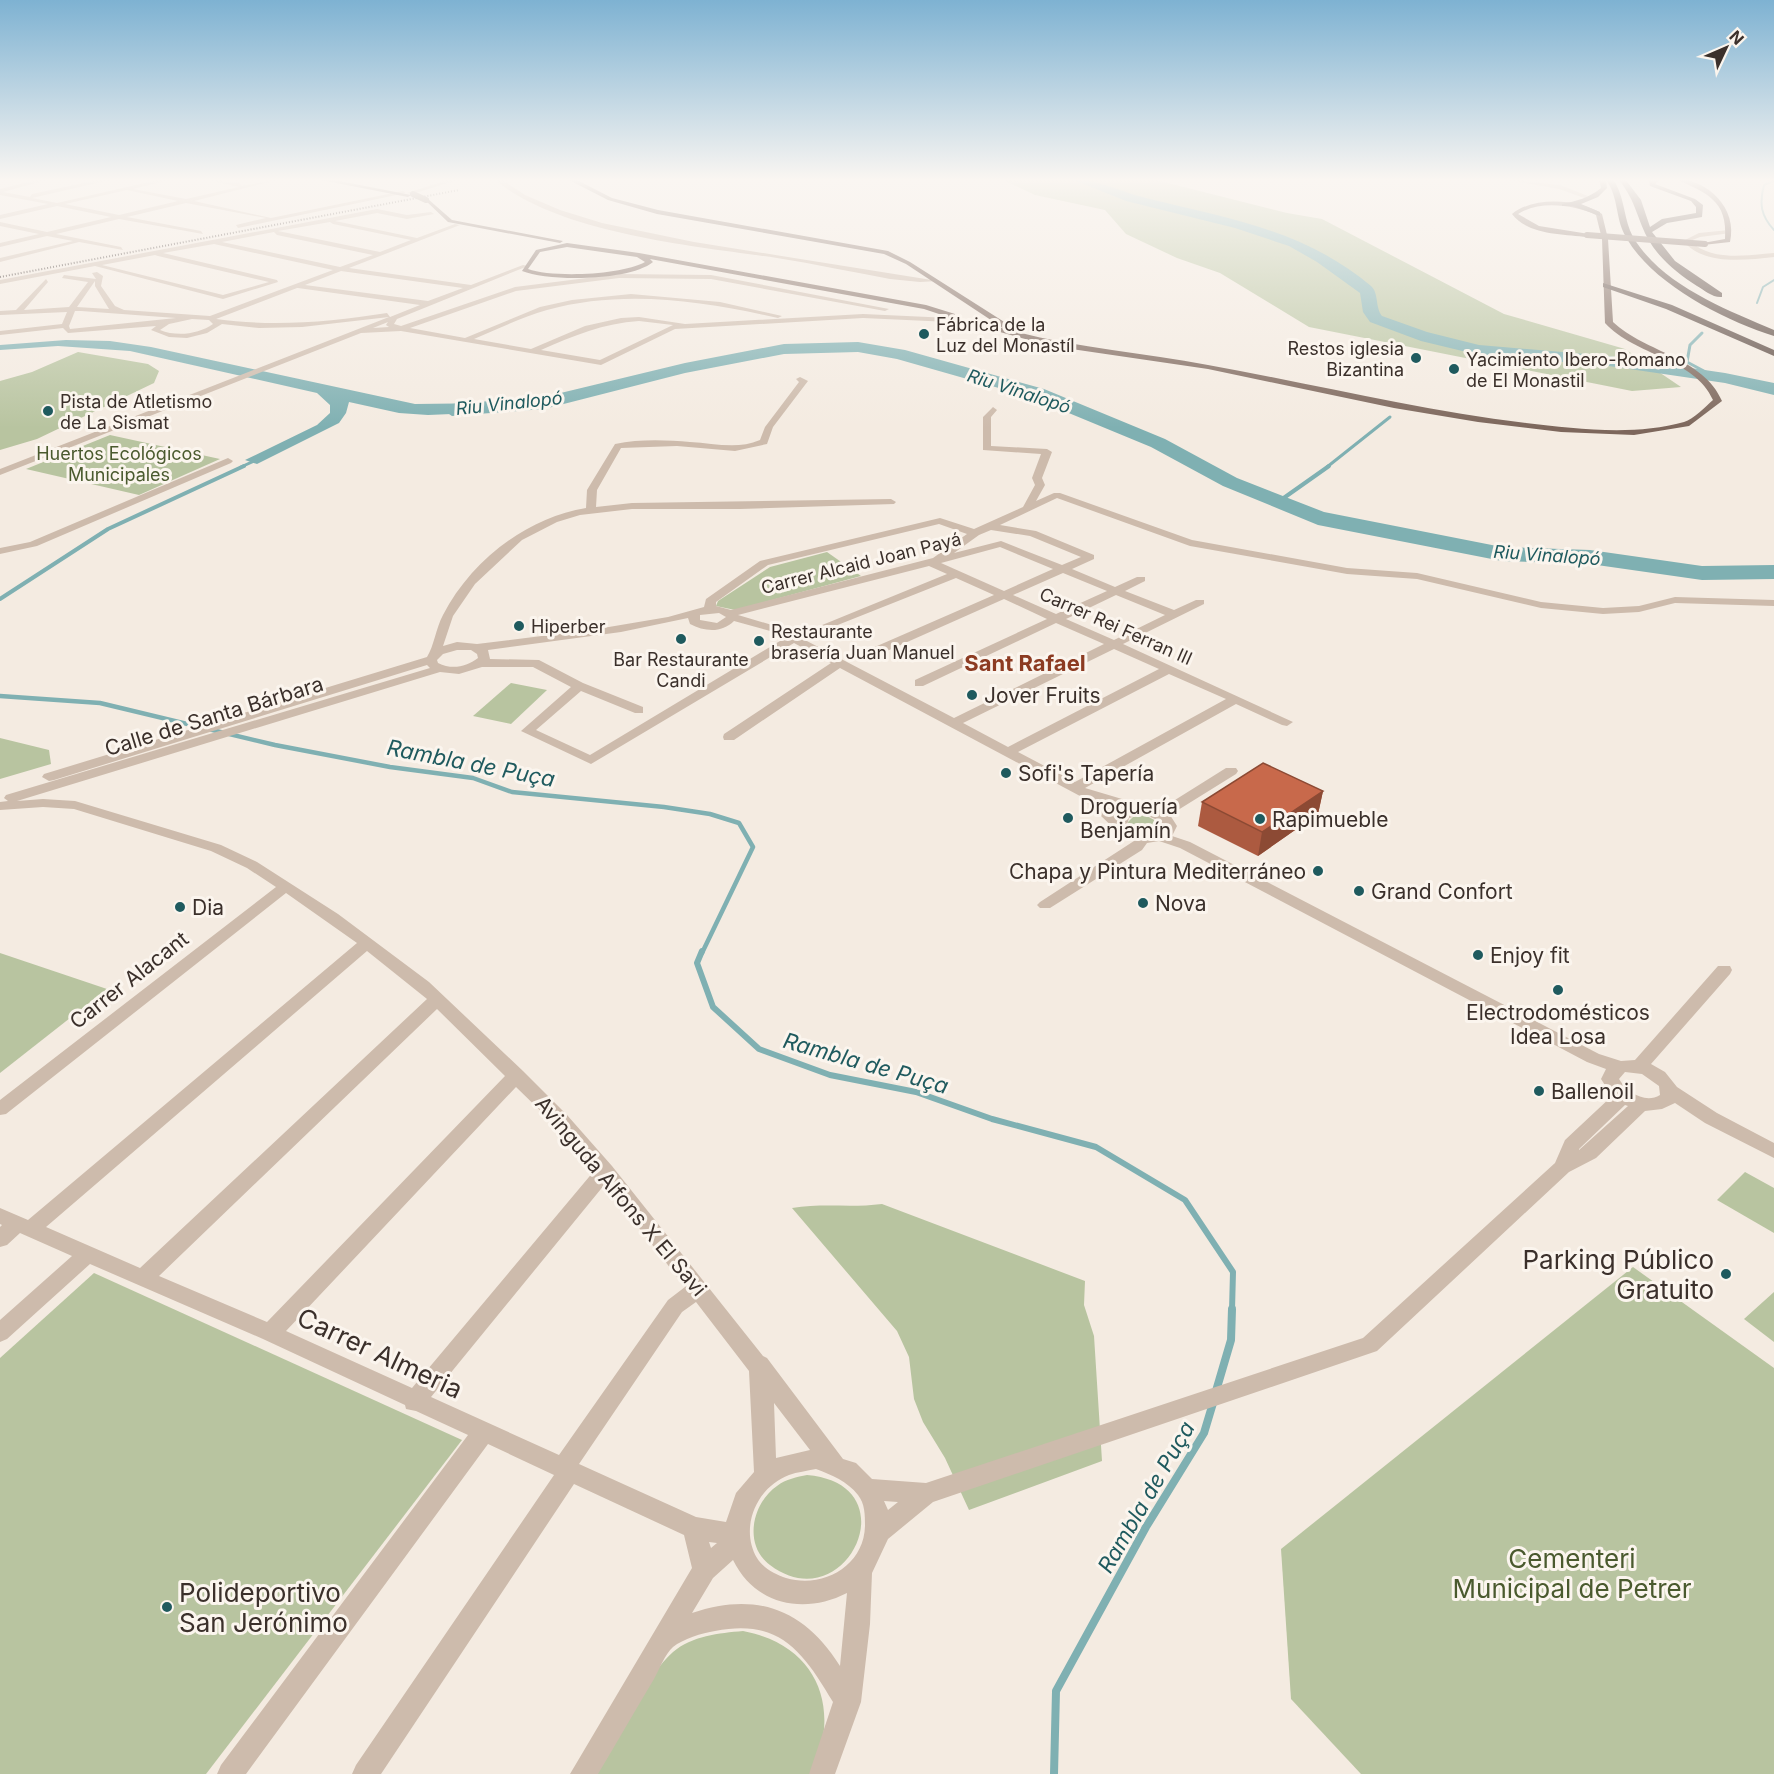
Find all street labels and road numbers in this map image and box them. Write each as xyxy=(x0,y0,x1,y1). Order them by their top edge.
street label: Carrer Alcaid Joan Payá xyxy=(759,528,963,598)
street label: Carrer Rei Ferran III xyxy=(1036,583,1196,669)
street label: Calle de Santa Bárbara xyxy=(102,671,326,761)
street label: Carrer Alacant xyxy=(65,926,193,1034)
street label: Avinguda Alfons X El Savi xyxy=(530,1091,712,1301)
street label: Carrer Almeria xyxy=(292,1301,468,1405)

